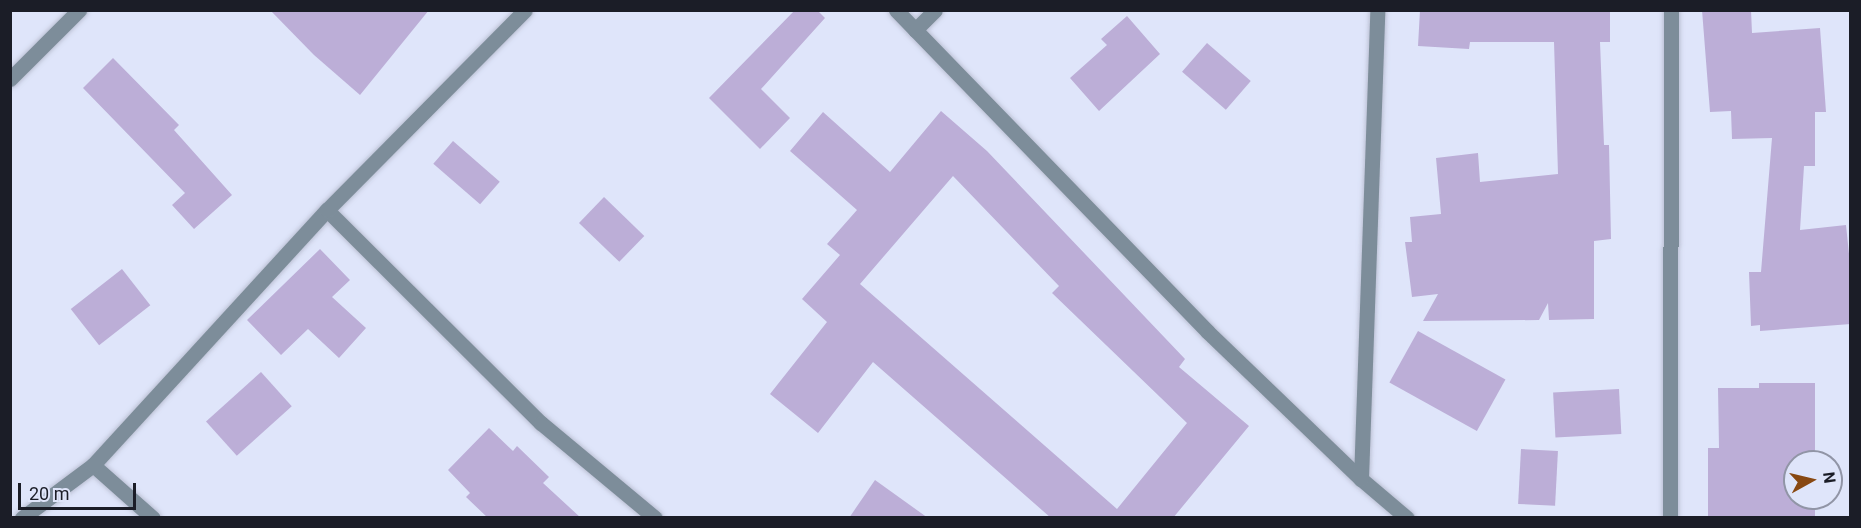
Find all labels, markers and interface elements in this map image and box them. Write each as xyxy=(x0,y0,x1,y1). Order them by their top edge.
north arrow xyxy=(1783,450,1843,510)
scale bar xyxy=(21,471,140,509)
text: N xyxy=(1819,471,1840,485)
text: 20 m xyxy=(29,483,69,504)

